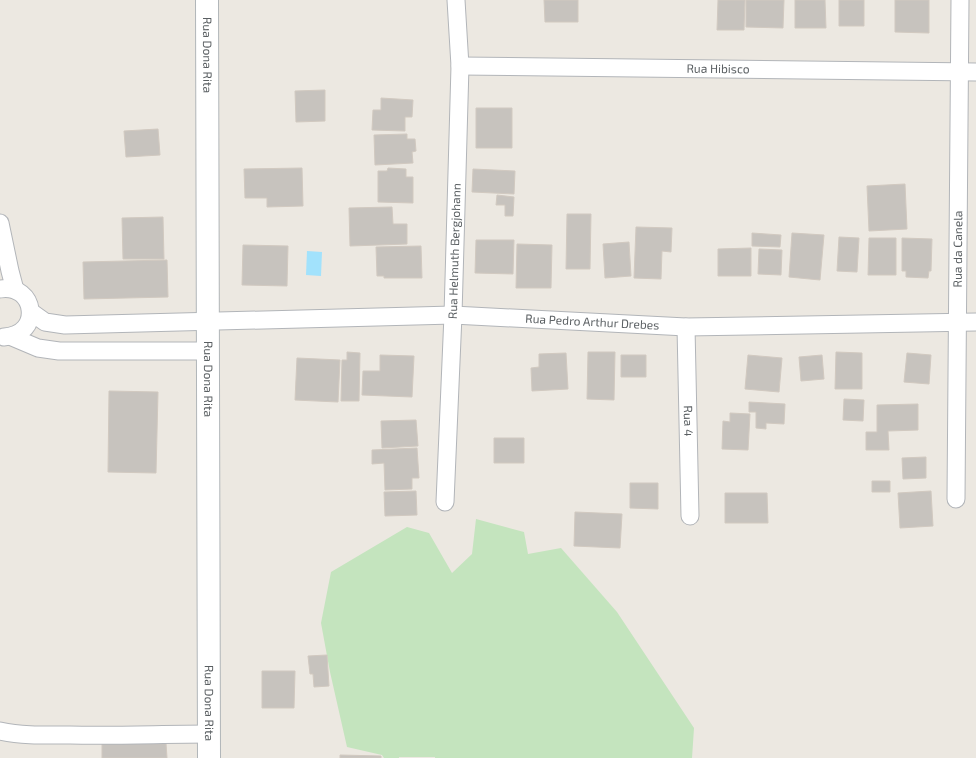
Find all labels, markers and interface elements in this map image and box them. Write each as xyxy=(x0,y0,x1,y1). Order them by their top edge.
street label: Rua Dona Rita xyxy=(201,17,215,93)
street label: Rua Hibisco xyxy=(686,61,750,75)
street label: Rua Helmuth Bergjohann xyxy=(445,183,463,319)
street label: Rua da Canela xyxy=(950,211,964,287)
street label: Rua Pedro Arthur Drebes xyxy=(525,311,660,332)
street label: Rua Dona Rita xyxy=(202,341,216,417)
street label: Rua 4 xyxy=(682,405,696,437)
street label: Rua Dona Rita xyxy=(203,665,217,741)

